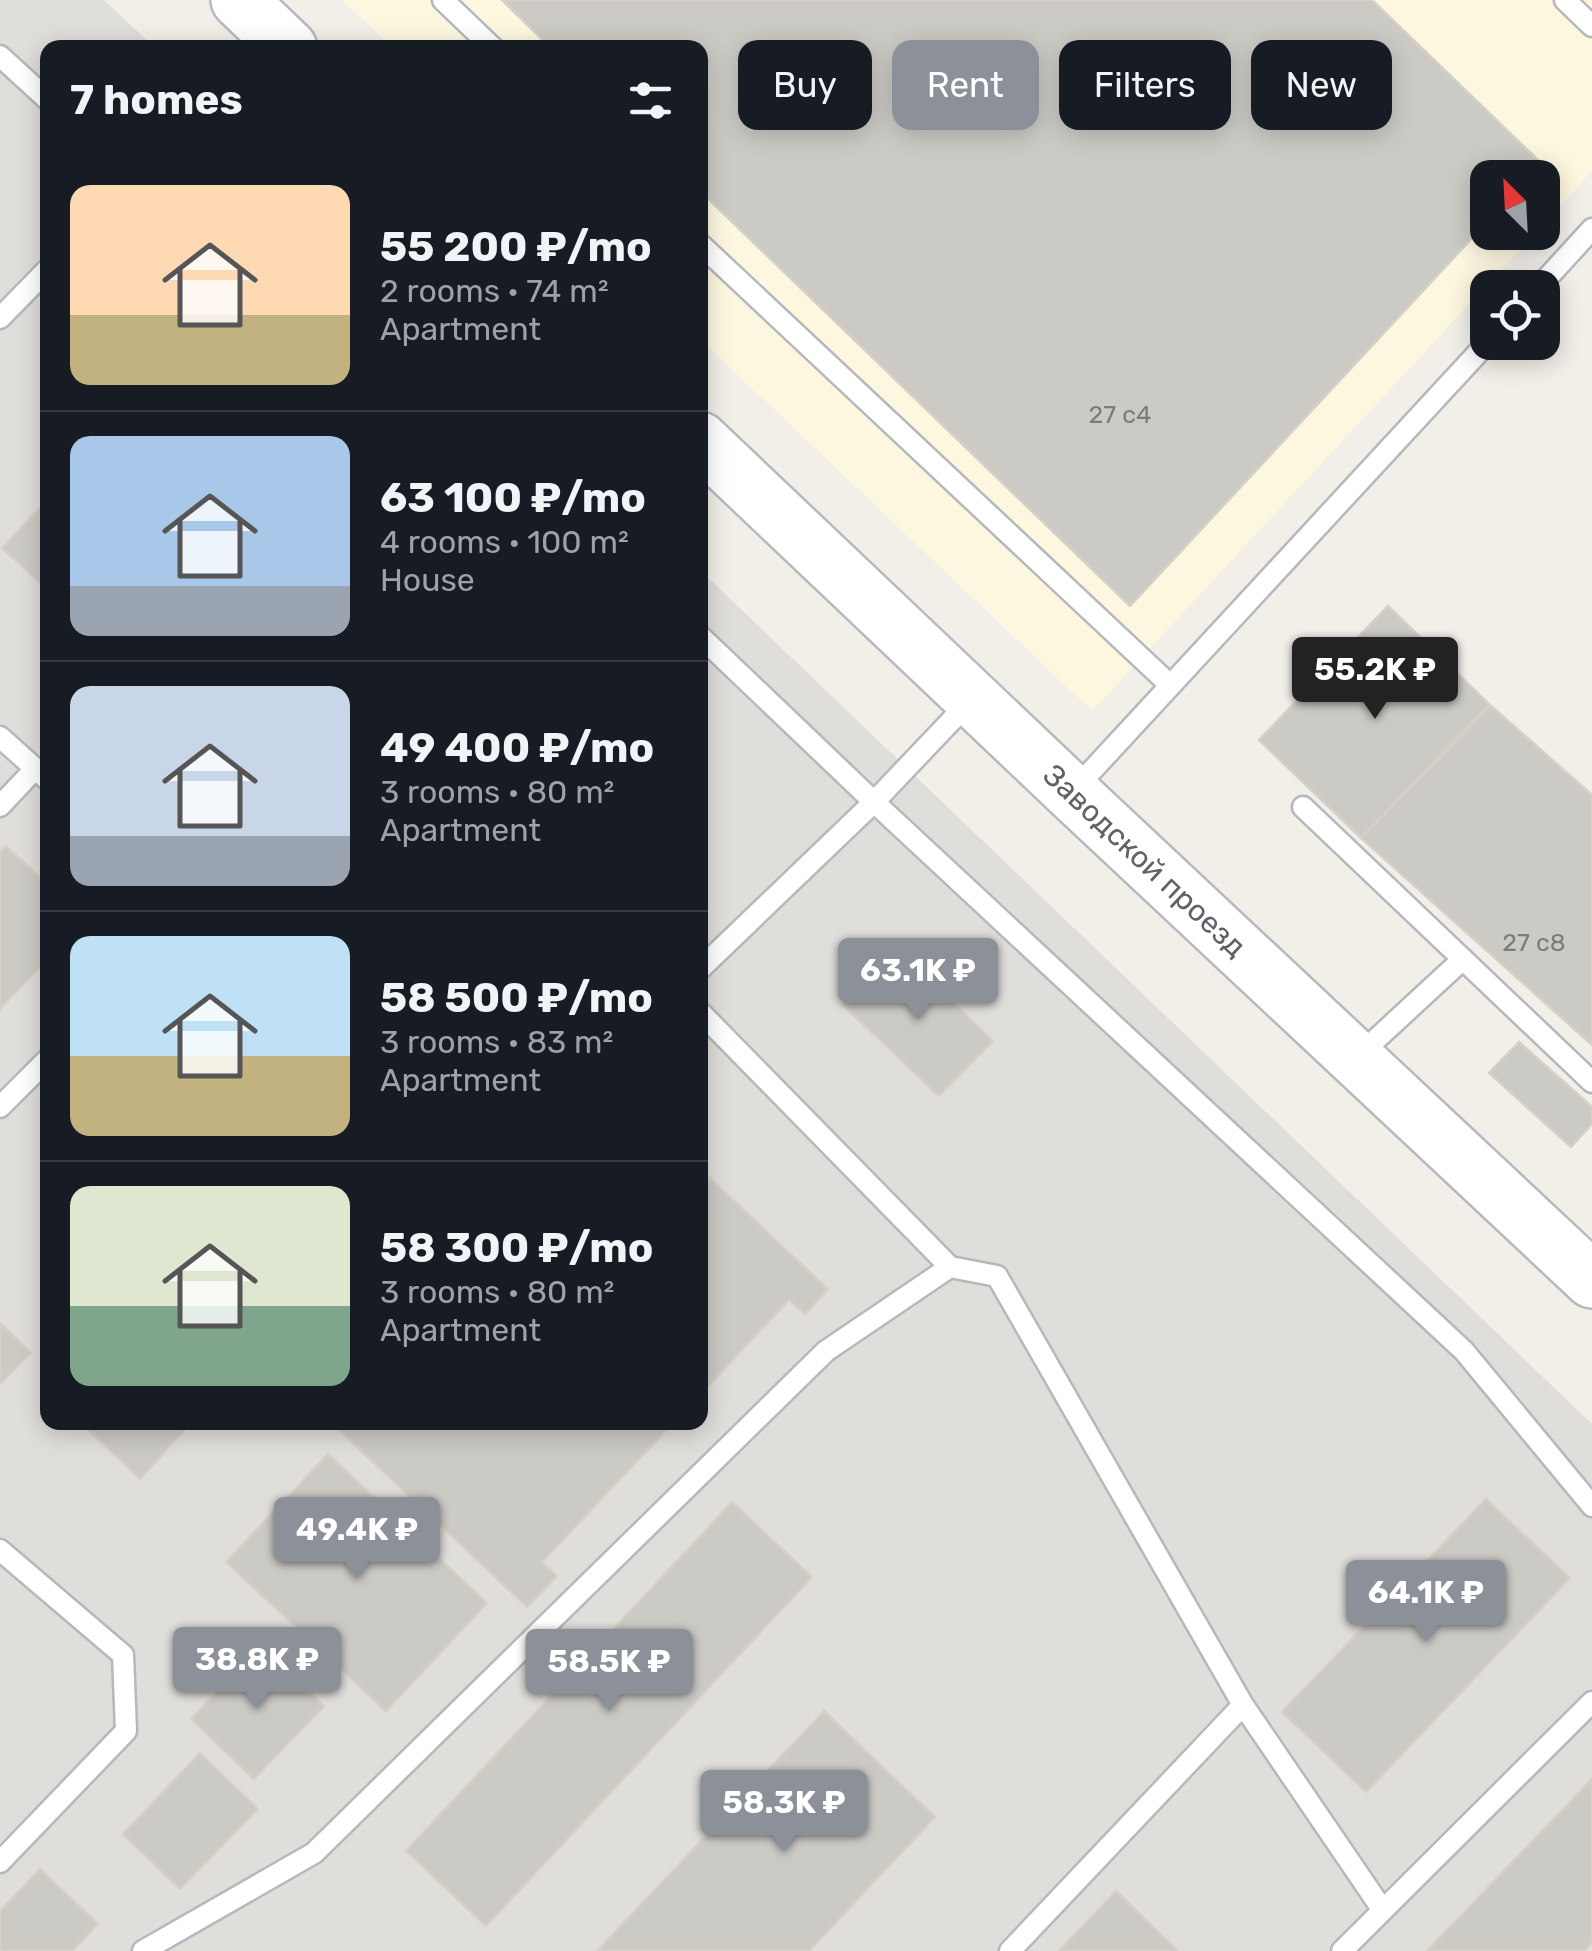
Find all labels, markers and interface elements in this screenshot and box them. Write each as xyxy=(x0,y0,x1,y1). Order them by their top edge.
chip: Buy xyxy=(738,40,872,130)
chip: Rent xyxy=(892,40,1039,130)
chip: Filters xyxy=(1059,40,1231,130)
chip: New xyxy=(1251,40,1392,130)
icon: filters xyxy=(623,73,678,128)
text: 7 homes xyxy=(70,75,243,125)
north arrow xyxy=(1470,160,1560,250)
map controls xyxy=(1470,160,1560,360)
text: 55 200 ₽/mo xyxy=(380,222,652,272)
icon: home xyxy=(150,225,270,345)
button: locate xyxy=(1470,270,1560,360)
text: 2 rooms · 74 m² xyxy=(380,272,609,310)
text: Apartment xyxy=(380,310,541,348)
house number: 27 с4 xyxy=(1089,400,1151,429)
text: 63 100 ₽/mo xyxy=(380,473,646,523)
icon: home xyxy=(150,476,270,596)
text: 4 rooms · 100 m² xyxy=(380,523,629,561)
text: House xyxy=(380,561,475,599)
pin: 55.2K ₽ xyxy=(1283,637,1467,722)
text: 55.2K ₽ xyxy=(1314,650,1436,688)
text: 49 400 ₽/mo xyxy=(380,723,654,773)
icon: home xyxy=(150,726,270,846)
street label: Заводской проезд xyxy=(1035,757,1253,965)
text: 3 rooms · 80 m² xyxy=(380,773,615,811)
text: Apartment xyxy=(380,811,541,849)
house number: 27 с8 xyxy=(1502,928,1566,957)
pin: 63.1K ₽ xyxy=(826,938,1010,1023)
text: 63.1K ₽ xyxy=(860,951,976,989)
text: 58 500 ₽/mo xyxy=(380,973,653,1023)
icon: home xyxy=(150,976,270,1096)
text: 3 rooms · 83 m² xyxy=(380,1023,613,1061)
text: Apartment xyxy=(380,1061,541,1099)
text: 58 300 ₽/mo xyxy=(380,1223,653,1273)
icon: home xyxy=(150,1226,270,1346)
text: 3 rooms · 80 m² xyxy=(380,1273,615,1311)
text: Apartment xyxy=(380,1311,541,1349)
pin: 49.4K ₽ xyxy=(265,1497,449,1582)
text: 49.4K ₽ xyxy=(296,1510,418,1548)
pin: 64.1K ₽ xyxy=(1334,1560,1518,1645)
text: 64.1K ₽ xyxy=(1368,1573,1484,1611)
pin: 38.8K ₽ xyxy=(165,1627,349,1712)
pin: 58.5K ₽ xyxy=(517,1629,701,1714)
text: 38.8K ₽ xyxy=(195,1640,319,1678)
text: 58.5K ₽ xyxy=(548,1642,670,1680)
pin: 58.3K ₽ xyxy=(692,1770,876,1855)
text: 58.3K ₽ xyxy=(722,1783,846,1821)

